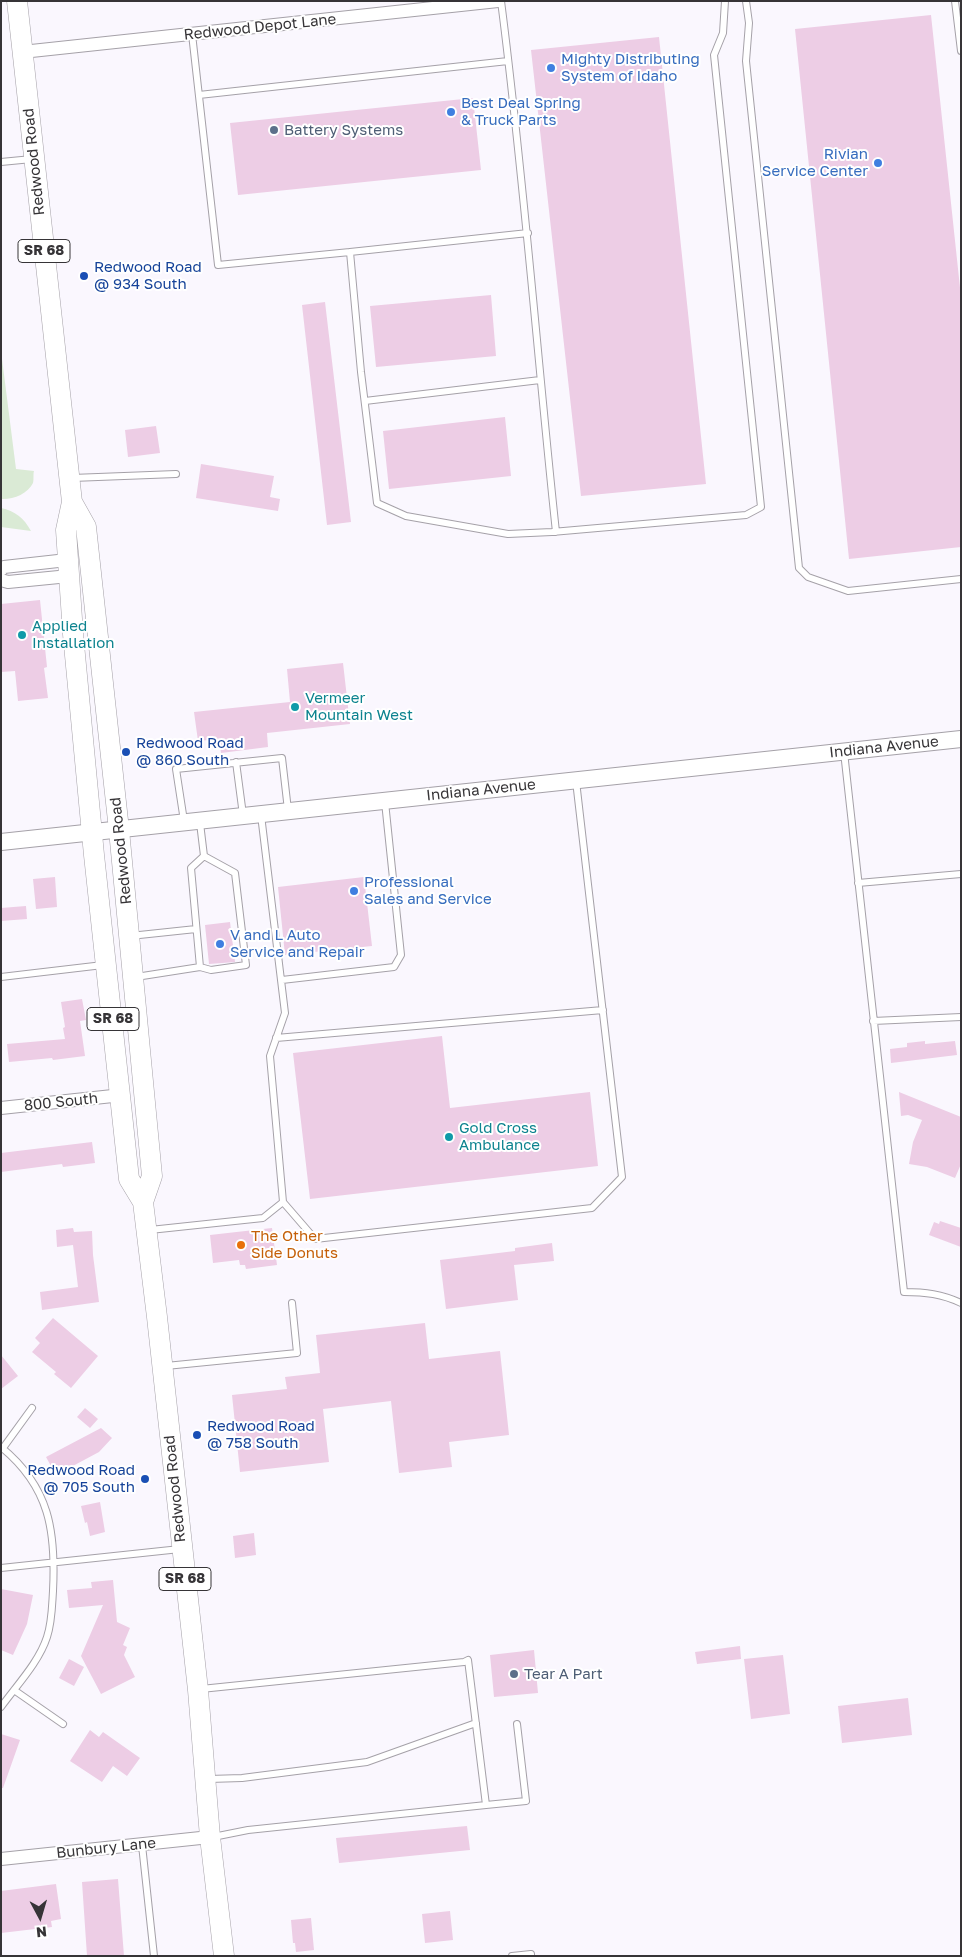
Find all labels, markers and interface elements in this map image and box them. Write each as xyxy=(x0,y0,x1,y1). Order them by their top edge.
street label: Redwood Depot Lane xyxy=(183,10,337,44)
place label: Mighty Distributing System of Idaho xyxy=(561,50,700,85)
marker: Mighty Distributing System of Idaho xyxy=(545,62,557,74)
place label: Best Deal Spring & Truck Parts xyxy=(461,94,581,129)
marker: Best Deal Spring & Truck Parts xyxy=(445,106,457,118)
street label: Redwood Road xyxy=(19,108,49,216)
place label: Battery Systems xyxy=(284,121,403,139)
marker: Battery Systems xyxy=(268,124,280,136)
place label: Rivian Service Center xyxy=(762,145,868,180)
marker: Rivian Service Center xyxy=(872,157,884,169)
road number: SR 68 xyxy=(18,240,70,262)
place label: Redwood Road @ 934 South xyxy=(94,258,202,293)
marker: Redwood Road @ 934 South xyxy=(78,270,90,282)
place label: Applied Installation xyxy=(32,617,115,652)
marker: Applied Installation xyxy=(16,629,28,641)
place label: Vermeer Mountain West xyxy=(305,689,413,724)
marker: Vermeer Mountain West xyxy=(289,701,301,713)
street label: Indiana Avenue xyxy=(828,732,940,762)
place label: Redwood Road @ 860 South xyxy=(136,734,244,769)
marker: Redwood Road @ 860 South xyxy=(120,746,132,758)
street label: Indiana Avenue xyxy=(425,775,537,805)
street label: Redwood Road xyxy=(106,797,136,905)
place label: Professional Sales and Service xyxy=(364,873,492,908)
marker: Professional Sales and Service xyxy=(348,885,360,897)
place label: V and L Auto Service and Repair xyxy=(230,926,365,961)
marker: V and L Auto Service and Repair xyxy=(214,938,226,950)
road number: SR 68 xyxy=(87,1008,139,1030)
street label: 800 South xyxy=(23,1089,99,1115)
place label: Gold Cross Ambulance xyxy=(459,1119,540,1154)
marker: Gold Cross Ambulance xyxy=(443,1131,455,1143)
place label: The Other Side Donuts xyxy=(251,1227,338,1262)
marker: The Other Side Donuts xyxy=(235,1239,247,1251)
place label: Redwood Road @ 758 South xyxy=(207,1417,315,1452)
marker: Redwood Road @ 758 South xyxy=(191,1429,203,1441)
street label: Redwood Road xyxy=(160,1435,190,1543)
place label: Redwood Road @ 705 South xyxy=(27,1461,135,1496)
marker: Redwood Road @ 705 South xyxy=(139,1473,151,1485)
road number: SR 68 xyxy=(159,1568,211,1590)
place label: Tear A Part xyxy=(524,1665,603,1683)
marker: Tear A Part xyxy=(508,1668,520,1680)
street label: Bunbury Lane xyxy=(55,1834,157,1862)
north arrow xyxy=(15,1892,65,1942)
text: N xyxy=(35,1923,48,1941)

